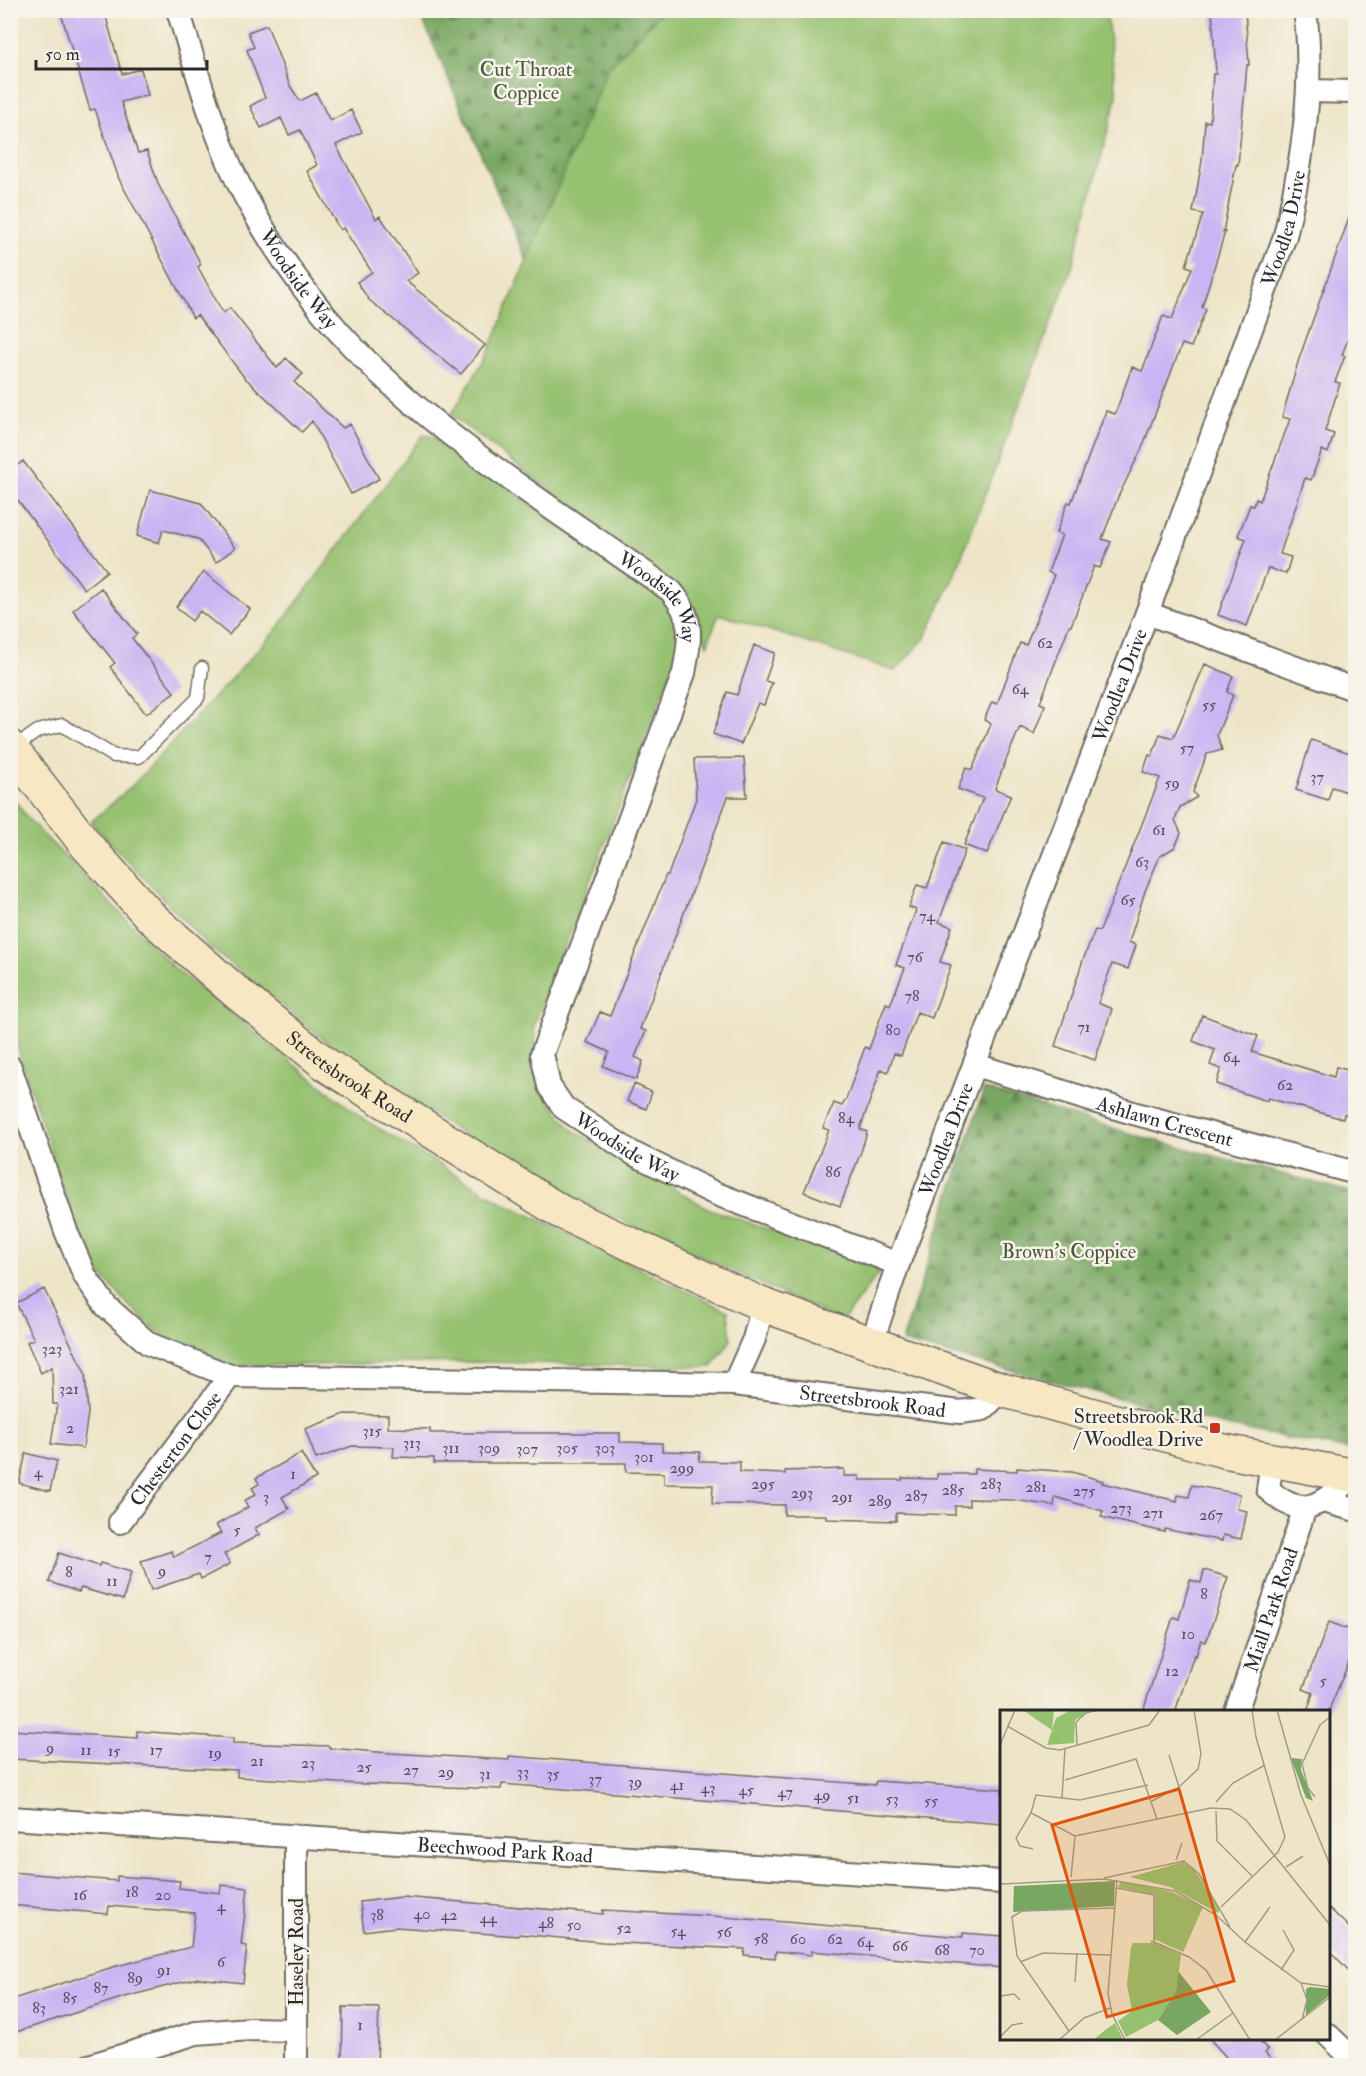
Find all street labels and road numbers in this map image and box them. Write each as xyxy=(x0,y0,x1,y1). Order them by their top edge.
street label: Woodlea Drive xyxy=(1255,168,1311,291)
street label: Woodside Way xyxy=(254,223,344,335)
street label: Woodside Way xyxy=(613,545,702,644)
street label: Woodlea Drive xyxy=(1086,625,1152,746)
street label: Streetsbrook Road xyxy=(281,1025,417,1128)
street label: Woodlea Drive xyxy=(912,1079,979,1200)
street label: Ashlawn Crescent xyxy=(1093,1090,1236,1152)
street label: Woodside Way xyxy=(569,1105,685,1187)
street label: Streetsbrook Road xyxy=(798,1380,947,1423)
street label: Chesterton Close xyxy=(124,1386,227,1511)
street label: Miall Park Road xyxy=(1238,1544,1303,1675)
street label: Beechwood Park Road xyxy=(416,1832,594,1868)
street label: Haseley Road xyxy=(284,1898,309,2006)

